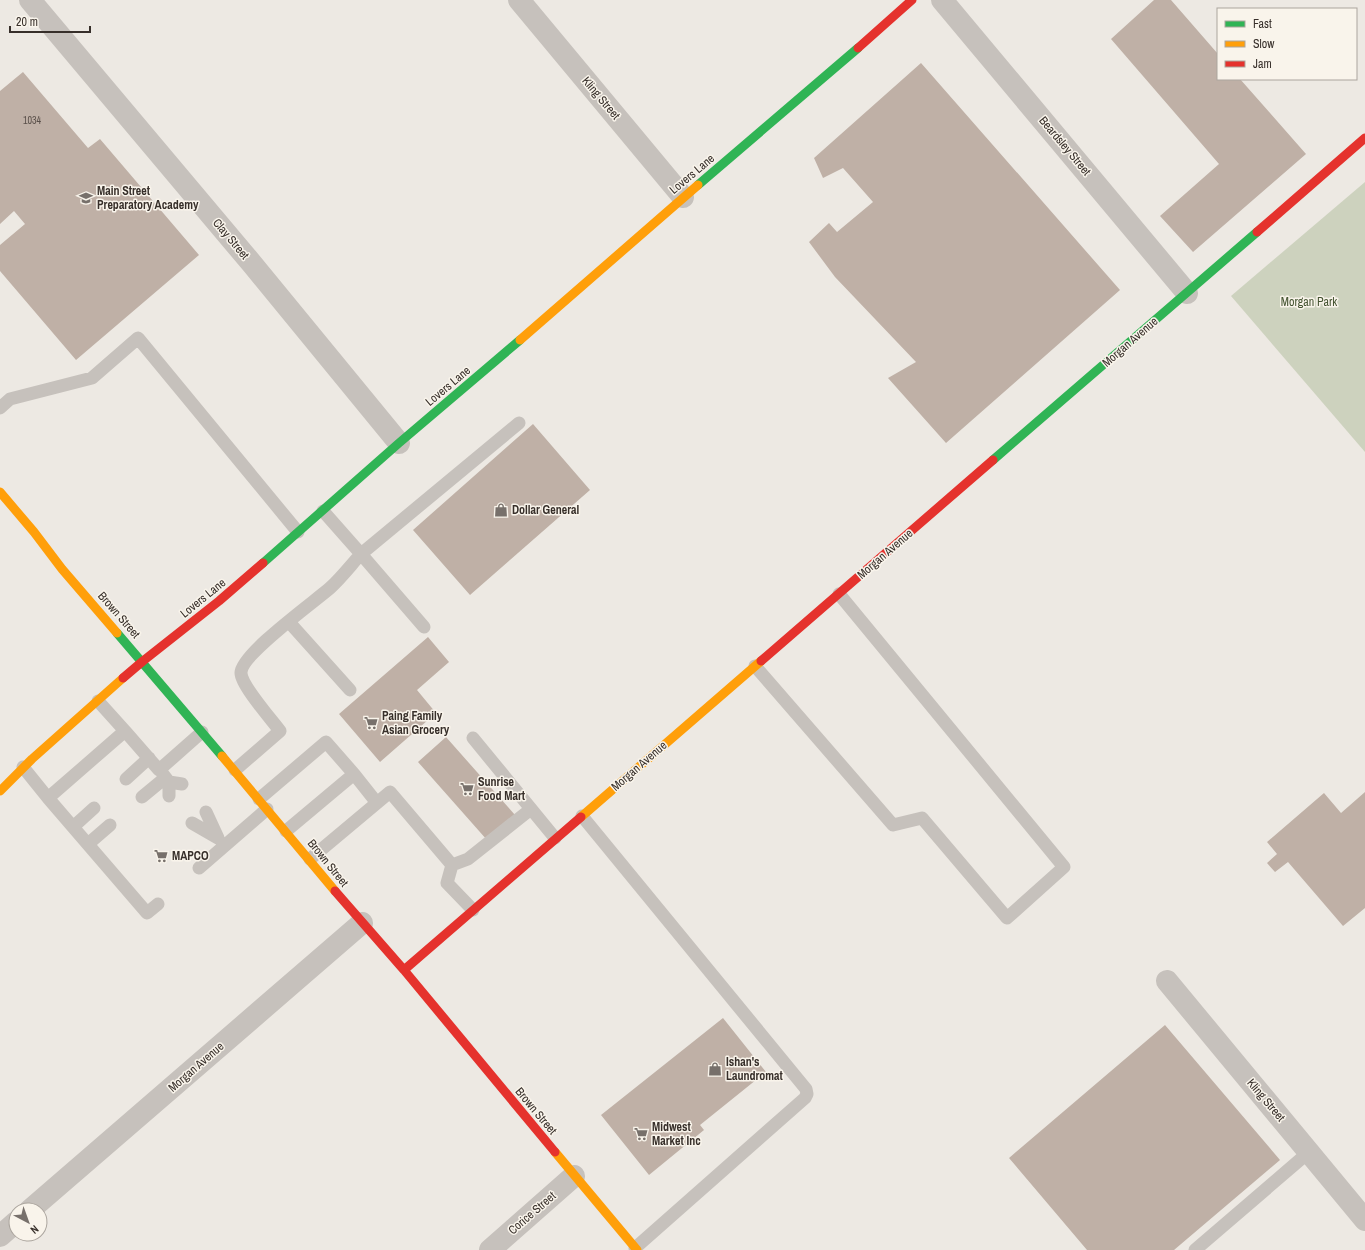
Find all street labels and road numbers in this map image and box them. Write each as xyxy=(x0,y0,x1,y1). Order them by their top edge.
street label: Kling Street xyxy=(578,73,624,123)
street label: Beardsley Street xyxy=(1035,113,1095,179)
street label: Lovers Lane xyxy=(666,150,718,198)
street label: Clay Street xyxy=(209,215,253,263)
street label: Morgan Avenue xyxy=(1099,313,1161,371)
street label: Lovers Lane xyxy=(422,362,474,410)
street label: Morgan Avenue xyxy=(854,525,916,583)
street label: Lovers Lane xyxy=(177,575,229,621)
street label: Brown Street xyxy=(94,588,144,642)
street label: Morgan Avenue xyxy=(608,737,670,795)
street label: Brown Street xyxy=(304,836,352,890)
street label: Morgan Avenue xyxy=(165,1038,227,1096)
street label: Kling Street xyxy=(1243,1075,1289,1125)
street label: Brown Street xyxy=(512,1084,561,1138)
street label: Corice Street xyxy=(505,1188,559,1238)

